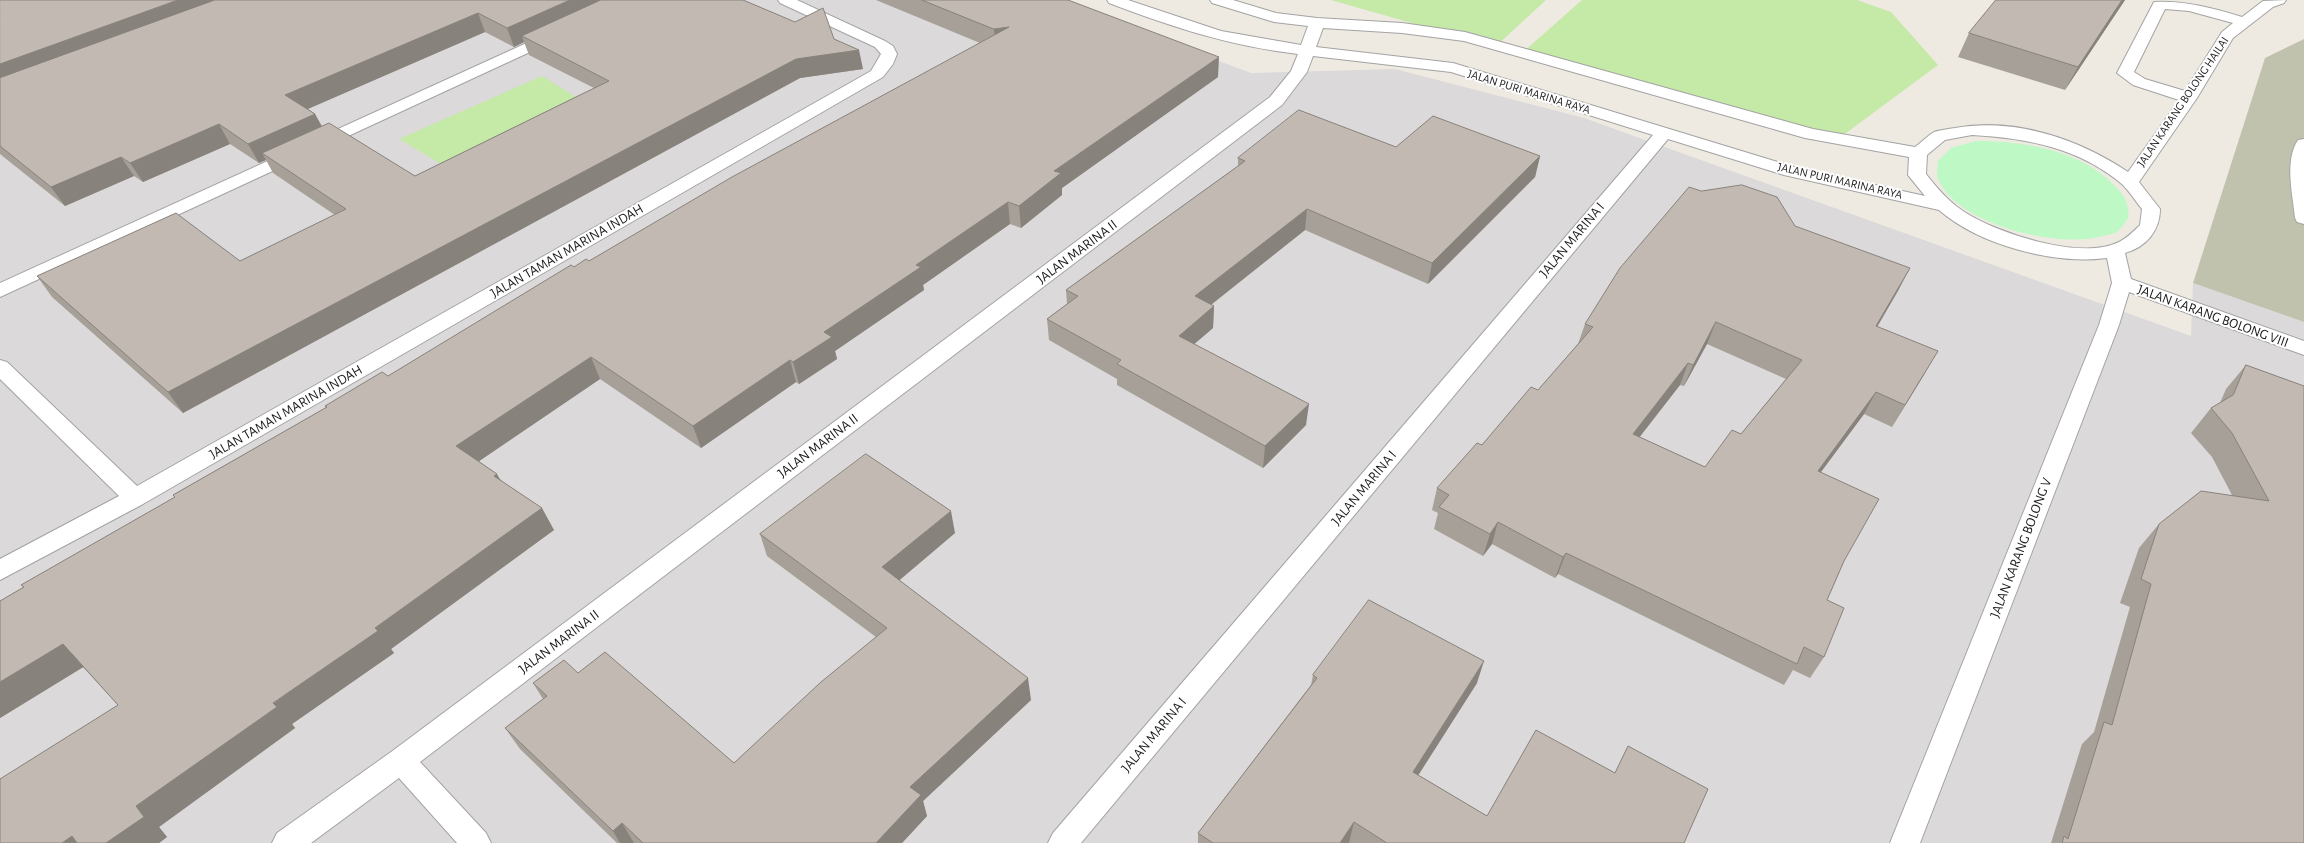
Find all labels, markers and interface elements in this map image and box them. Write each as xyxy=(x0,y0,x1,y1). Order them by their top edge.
street label: JALAN KARANG BOLONG HAILAI xyxy=(2134,34,2232,170)
street label: JALAN PURI MARINA RAYA xyxy=(1466,66,1592,118)
street label: JALAN PURI MARINA RAYA xyxy=(1776,160,1904,202)
street label: JALAN MARINA I xyxy=(1536,199,1608,281)
street label: JALAN TAMAN MARINA INDAH xyxy=(488,200,646,302)
street label: JALAN MARINA II xyxy=(1033,216,1121,288)
street label: JALAN KARANG BOLONG VIII xyxy=(2135,281,2291,351)
street label: JALAN TAMAN MARINA INDAH xyxy=(207,361,365,463)
street label: JALAN MARINA II xyxy=(774,410,862,482)
street label: JALAN MARINA I xyxy=(1328,447,1400,529)
street label: JALAN KARANG BOLONG V xyxy=(1987,476,2055,620)
street label: JALAN MARINA II xyxy=(515,606,603,678)
street label: JALAN MARINA I xyxy=(1118,694,1190,776)

